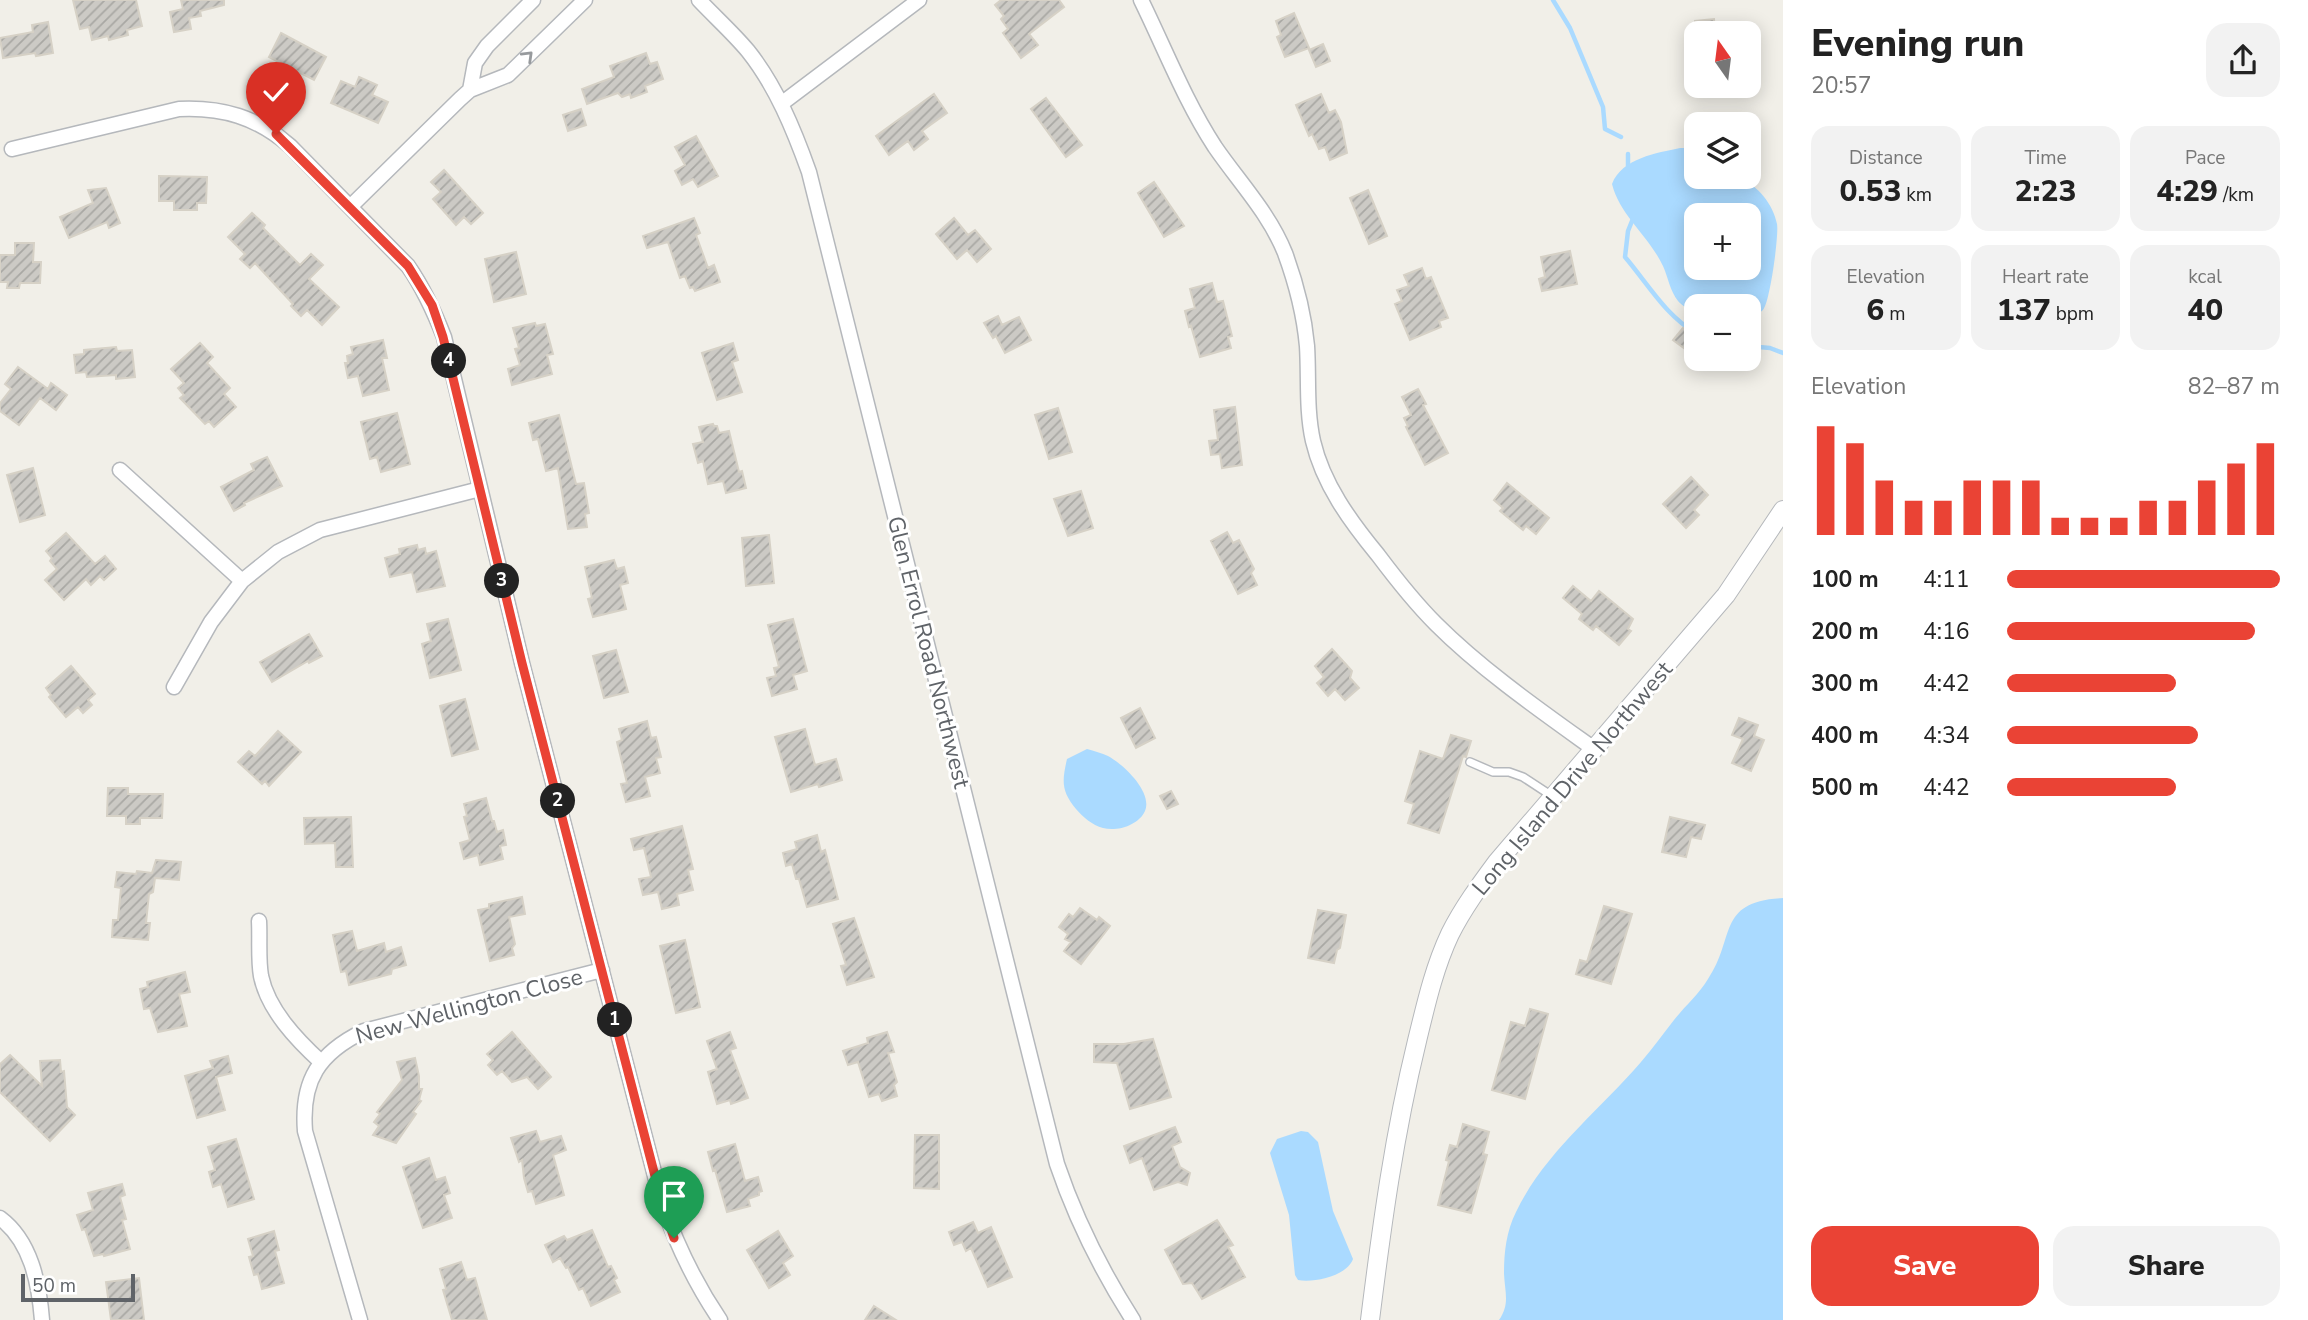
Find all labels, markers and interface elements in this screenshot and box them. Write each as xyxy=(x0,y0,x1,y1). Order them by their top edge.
text: Evening run xyxy=(1811,18,2024,69)
north arrow xyxy=(1684,21,1760,98)
map controls xyxy=(1684,21,1761,371)
button: share xyxy=(2206,23,2280,97)
one-way arrow xyxy=(519,51,532,64)
pin xyxy=(246,62,306,134)
text: 20:57 xyxy=(1811,70,1871,101)
icon: check xyxy=(257,73,295,111)
button: layers xyxy=(1684,112,1761,189)
text: Distance xyxy=(1849,145,1923,171)
text: Time xyxy=(2024,145,2067,171)
text: Pace xyxy=(2185,145,2225,171)
text: 0.53 xyxy=(1840,171,1901,212)
text: 2:23 xyxy=(2015,171,2076,212)
text: 4:29 xyxy=(2156,171,2218,212)
text: km xyxy=(1901,182,1932,208)
text: /km xyxy=(2218,182,2254,208)
button: + xyxy=(1684,203,1761,280)
text: Elevation xyxy=(1846,264,1925,290)
text: Heart rate xyxy=(2002,264,2089,290)
text: kcal xyxy=(2188,264,2222,290)
text: 6 xyxy=(1866,290,1884,331)
text: 137 xyxy=(1997,290,2051,331)
text: 40 xyxy=(2187,290,2223,331)
button: − xyxy=(1684,294,1761,371)
text: m xyxy=(1884,301,1905,327)
text: bpm xyxy=(2051,301,2094,327)
pin: 4 xyxy=(432,344,466,378)
text: 4 xyxy=(443,347,454,373)
text: Elevation xyxy=(1811,371,1906,402)
text: 82–87 m xyxy=(2188,371,2280,402)
street label: Glen Errol Road Northwest xyxy=(880,513,978,792)
pin: 3 xyxy=(484,564,520,598)
text: 100 m xyxy=(1811,564,1879,595)
text: 4:11 xyxy=(1923,564,1970,595)
text: 3 xyxy=(496,567,507,593)
text: 200 m xyxy=(1811,616,1879,647)
text: 4:16 xyxy=(1923,616,1970,647)
street label: Long Island Drive Northwest xyxy=(1465,654,1680,902)
text: 300 m xyxy=(1811,668,1879,699)
text: 4:42 xyxy=(1923,668,1970,699)
text: 400 m xyxy=(1811,720,1879,751)
text: 4:34 xyxy=(1923,720,1970,751)
text: 500 m xyxy=(1811,772,1879,803)
text: 4:42 xyxy=(1923,772,1970,803)
pin: 2 xyxy=(540,784,576,818)
text: 2 xyxy=(552,787,563,813)
street label: New Wellington Close xyxy=(352,961,586,1052)
pin: 1 xyxy=(598,1002,632,1038)
text: 1 xyxy=(609,1006,620,1032)
pin xyxy=(644,1166,704,1238)
icon: arrive xyxy=(655,1177,693,1215)
button: Save xyxy=(1811,1226,2039,1306)
button: Share xyxy=(2053,1226,2280,1306)
scale bar xyxy=(21,1271,135,1303)
text: 50 m xyxy=(32,1273,76,1299)

